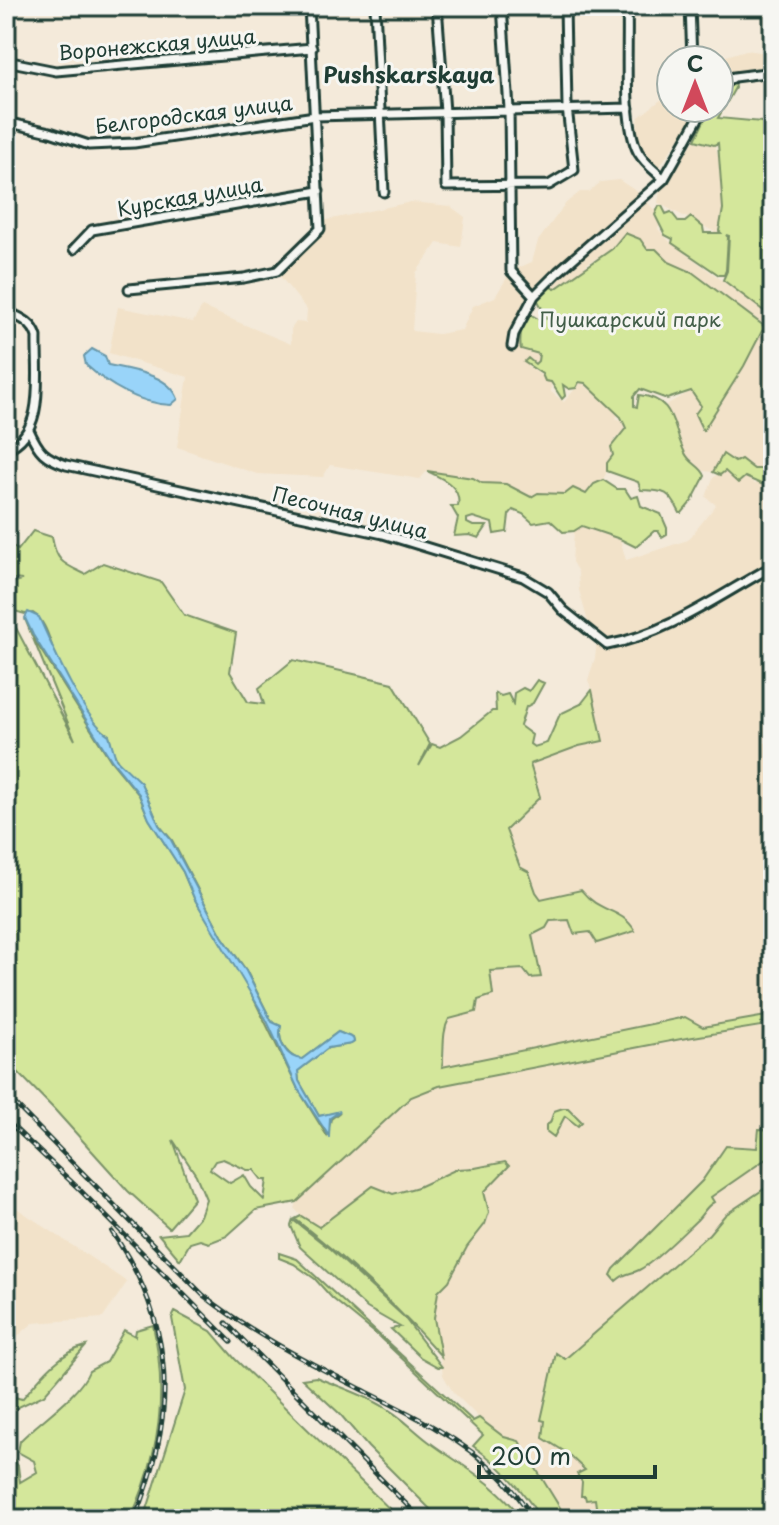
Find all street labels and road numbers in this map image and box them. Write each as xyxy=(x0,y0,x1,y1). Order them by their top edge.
street label: Воронежская улица xyxy=(57,20,257,68)
street label: Белгородская улица xyxy=(94,87,295,141)
street label: Курская улица xyxy=(115,168,265,224)
street label: Песочная улица xyxy=(269,478,432,546)

